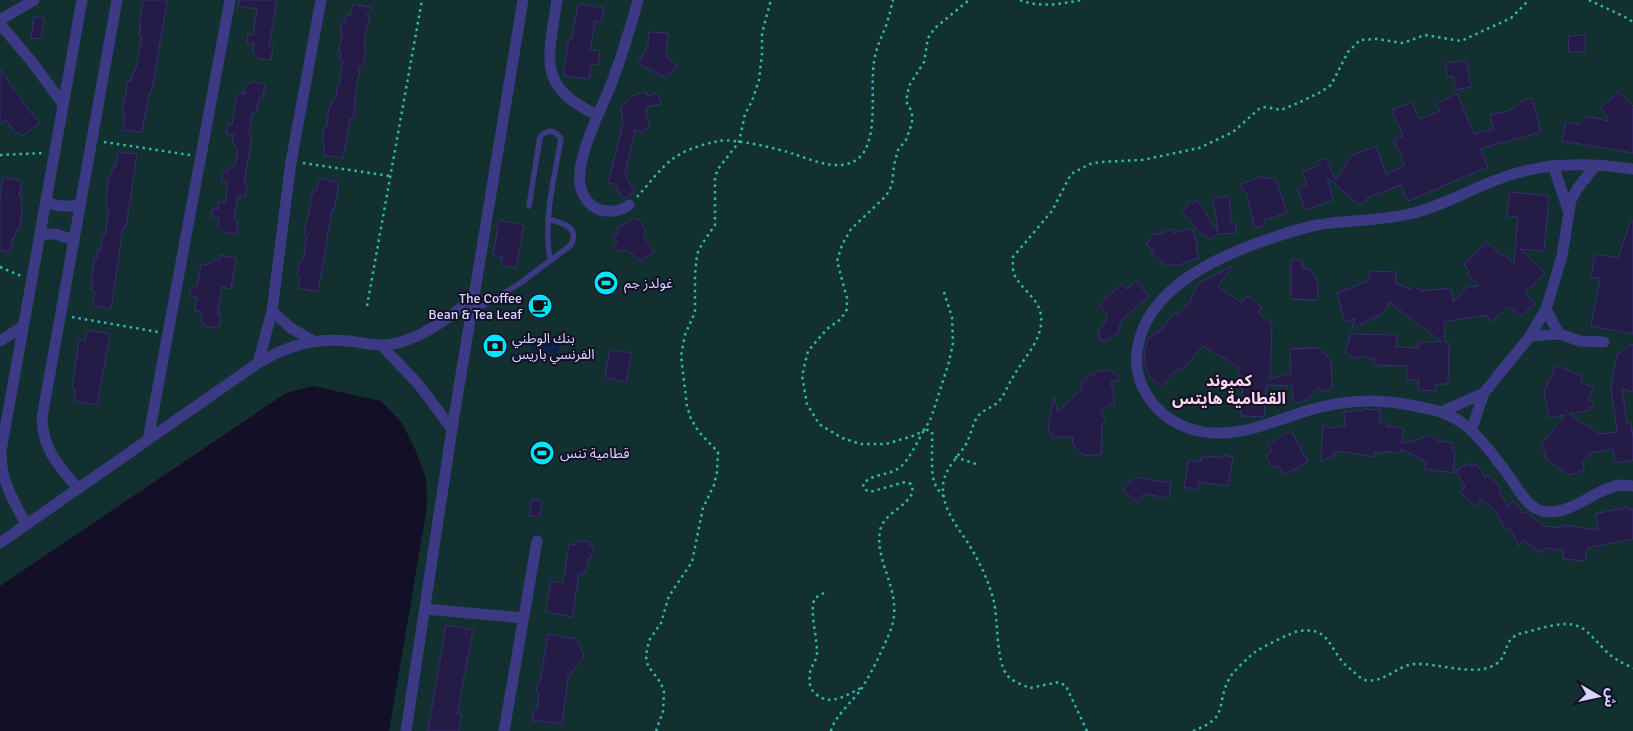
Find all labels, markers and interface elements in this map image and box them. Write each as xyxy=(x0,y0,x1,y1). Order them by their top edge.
sports icon: غولدز جم xyxy=(593,270,619,296)
place label: غولدز جم xyxy=(624,275,673,294)
place label: The Coffee Bean & Tea Leaf xyxy=(428,290,523,323)
cafe icon: The Coffee Bean & Tea Leaf xyxy=(527,293,553,319)
place label: بنك الوطني الفرنسي باريس xyxy=(512,330,595,365)
bank icon: بنك الوطني الفرنسي باريس xyxy=(482,333,508,359)
district label: كمبوند القطامية هايتس xyxy=(1172,371,1286,409)
sports icon: قطامية تنس xyxy=(529,440,555,466)
place label: قطامية تنس xyxy=(560,445,629,462)
north arrow xyxy=(1573,671,1623,721)
text: ش xyxy=(1600,687,1620,709)

